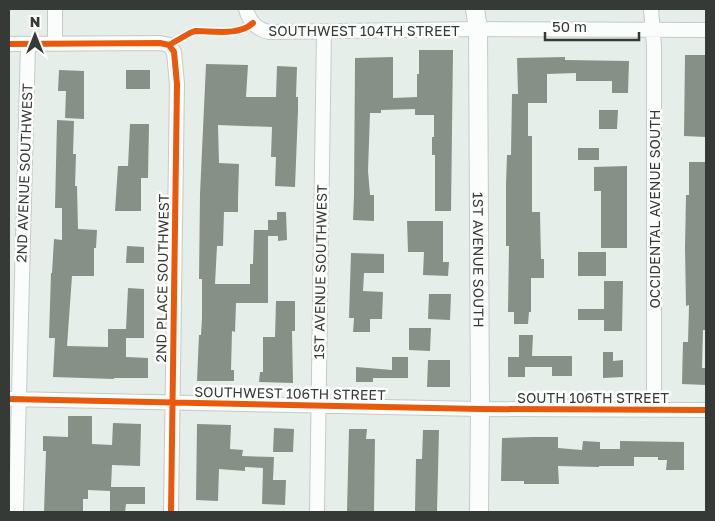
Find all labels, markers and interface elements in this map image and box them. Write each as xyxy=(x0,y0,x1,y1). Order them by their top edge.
north arrow xyxy=(10,10,60,60)
scale bar xyxy=(545,10,639,42)
text: N xyxy=(30,13,40,30)
text: 50 m xyxy=(552,17,587,35)
street label: SOUTHWEST 104TH STREET xyxy=(268,22,460,39)
street label: 2ND AVENUE SOUTHWEST xyxy=(12,83,36,263)
street label: OCCIDENTAL AVENUE SOUTH xyxy=(646,110,663,309)
street label: 1ST AVENUE SOUTHWEST xyxy=(310,184,330,360)
street label: 1ST AVENUE SOUTH xyxy=(470,192,488,328)
street label: 2ND PLACE SOUTHWEST xyxy=(152,193,172,362)
street label: SOUTHWEST 106TH STREET xyxy=(194,383,386,403)
street label: SOUTH 106TH STREET xyxy=(517,389,669,406)

